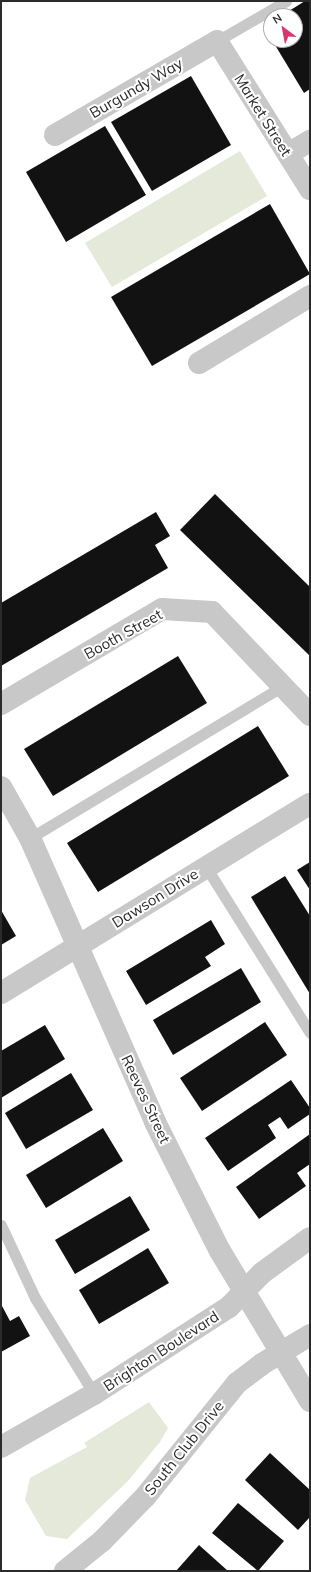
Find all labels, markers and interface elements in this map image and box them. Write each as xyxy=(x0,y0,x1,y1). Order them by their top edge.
north arrow xyxy=(263,8,303,48)
text: N xyxy=(270,11,284,27)
street label: Burgundy Way xyxy=(86,54,186,122)
street label: Market Street xyxy=(231,71,295,159)
street label: Booth Street xyxy=(81,605,165,663)
street label: Dawson Drive xyxy=(109,864,201,932)
street label: Reeves Street xyxy=(118,1052,174,1146)
street label: Brighton Boulevard xyxy=(100,1307,222,1395)
street label: South Club Drive xyxy=(140,1397,228,1499)

